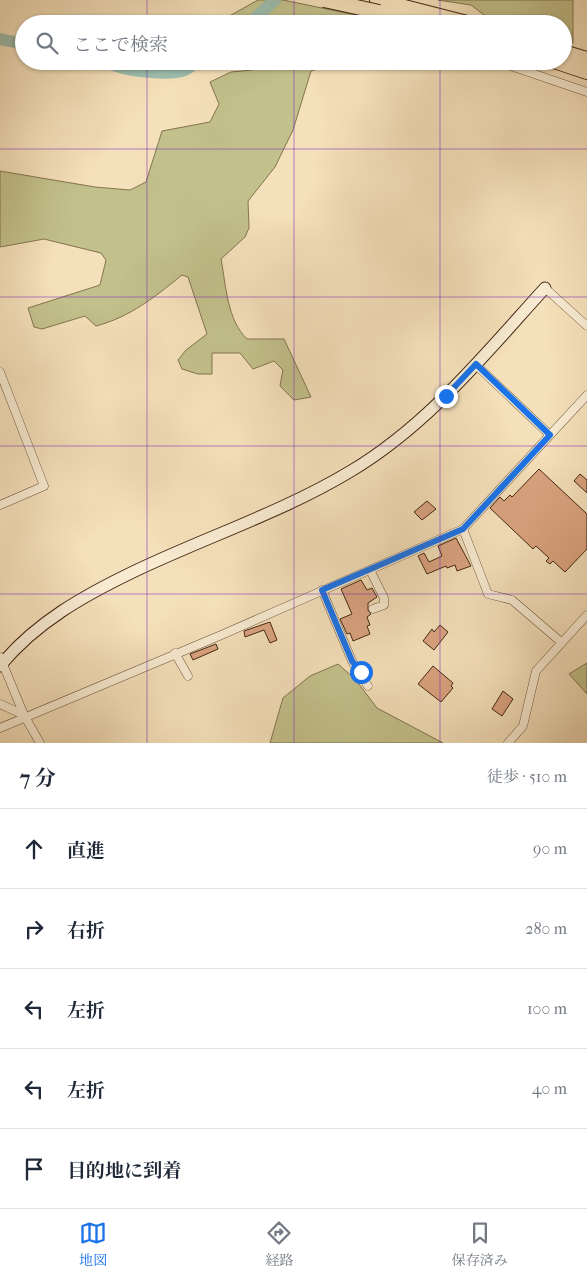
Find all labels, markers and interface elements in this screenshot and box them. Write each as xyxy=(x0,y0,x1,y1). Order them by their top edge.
search box xyxy=(15,15,572,70)
icon: search xyxy=(33,29,61,57)
text: ここで検索 xyxy=(73,34,168,56)
route end xyxy=(435,385,458,408)
route start xyxy=(350,661,373,684)
text: 7 分 xyxy=(20,766,56,790)
text: 徒歩 · 510 m xyxy=(487,767,567,786)
icon: ahead xyxy=(20,835,48,863)
text: 90 m xyxy=(533,839,567,858)
text: 直進 xyxy=(67,840,105,862)
icon: right xyxy=(20,915,48,943)
text: 280 m xyxy=(525,919,567,938)
text: 右折 xyxy=(67,920,105,942)
icon: left xyxy=(20,995,48,1023)
text: 100 m xyxy=(527,999,567,1018)
text: 左折 xyxy=(67,1000,105,1022)
icon: left xyxy=(20,1075,48,1103)
text: 40 m xyxy=(532,1079,567,1098)
text: 左折 xyxy=(67,1080,105,1102)
icon: arrive xyxy=(20,1155,48,1183)
text: 目的地に到着 xyxy=(67,1160,181,1182)
tab: 地図 xyxy=(79,1219,107,1269)
tab: 経路 xyxy=(265,1219,293,1269)
tab: 保存済み xyxy=(452,1219,508,1269)

